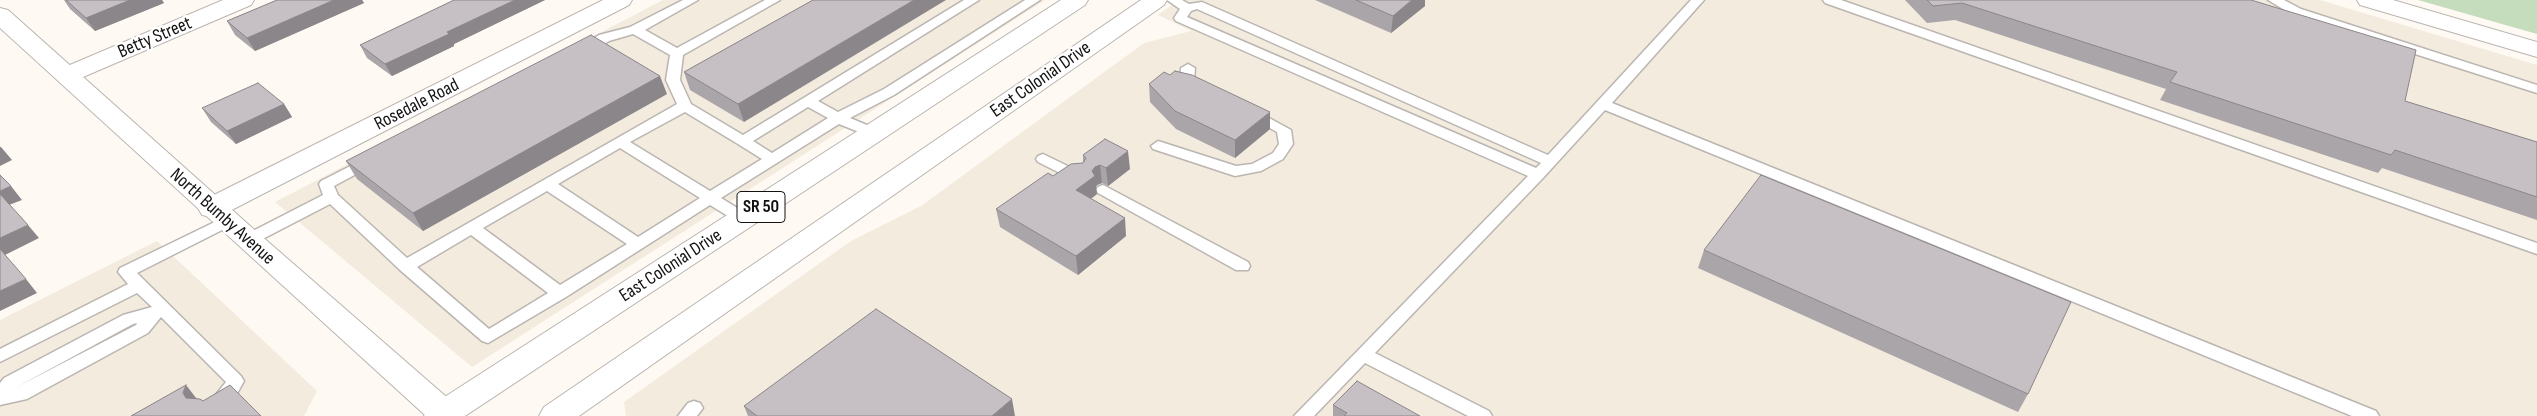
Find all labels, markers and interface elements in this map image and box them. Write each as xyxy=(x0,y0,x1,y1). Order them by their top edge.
street label: Betty Street xyxy=(115,12,195,64)
street label: East Colonial Drive xyxy=(986,37,1096,123)
street label: Rosedale Road xyxy=(371,74,463,136)
street label: North Bumby Avenue xyxy=(165,164,279,270)
road number: SR 50 xyxy=(737,192,785,222)
street label: East Colonial Drive xyxy=(615,224,727,308)

